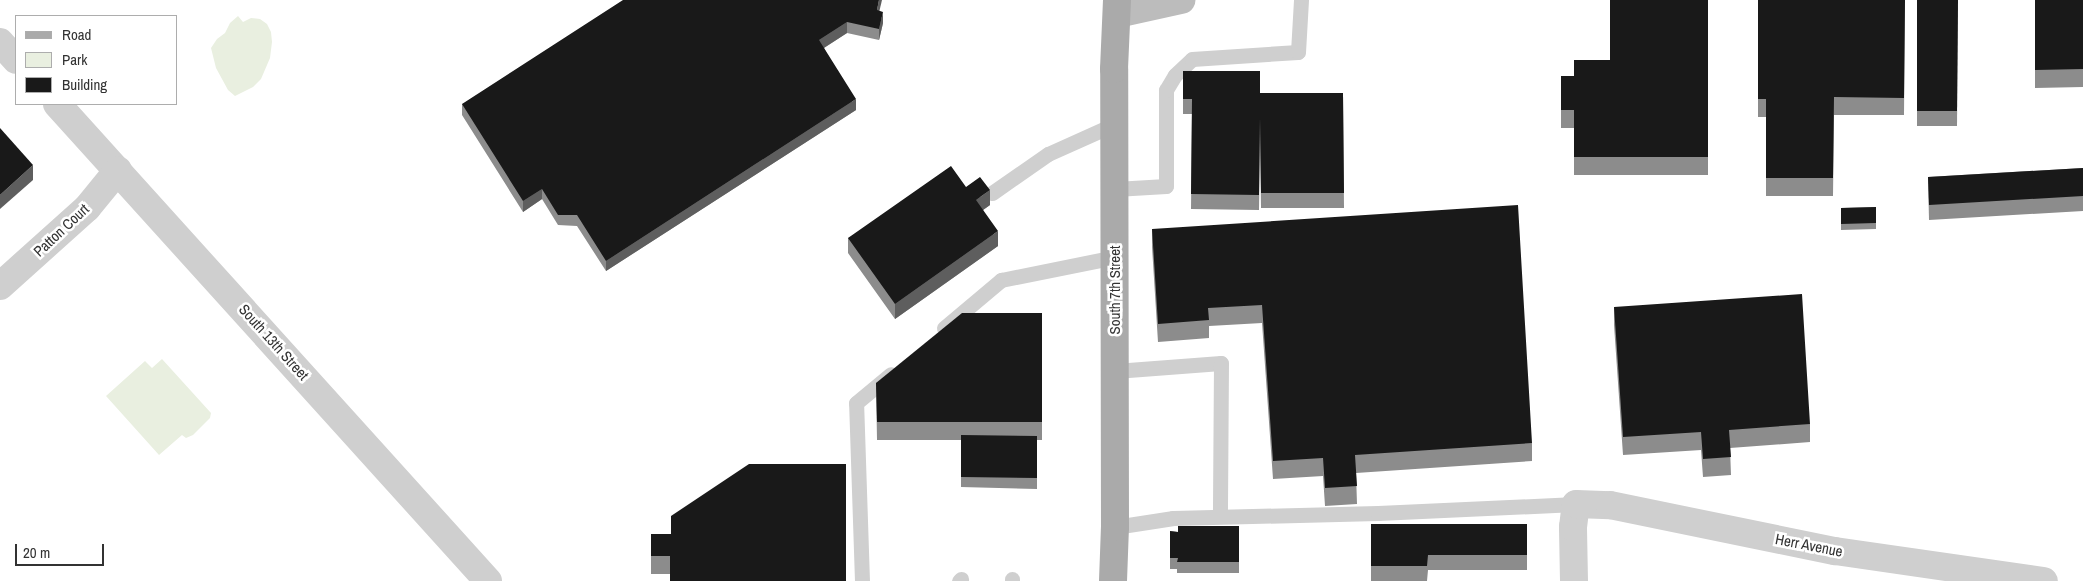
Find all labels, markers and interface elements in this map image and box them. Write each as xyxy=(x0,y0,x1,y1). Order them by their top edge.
legend xyxy=(15,15,178,105)
text: Road xyxy=(62,24,91,45)
text: Park xyxy=(62,49,87,70)
text: Building xyxy=(62,74,107,95)
street label: Patton Court xyxy=(30,200,92,260)
street label: South 7th Street xyxy=(1106,246,1124,334)
street label: South 13th Street xyxy=(235,300,313,384)
street label: Herr Avenue xyxy=(1773,530,1845,560)
scale bar xyxy=(18,534,106,566)
text: 20 m xyxy=(23,542,50,563)

